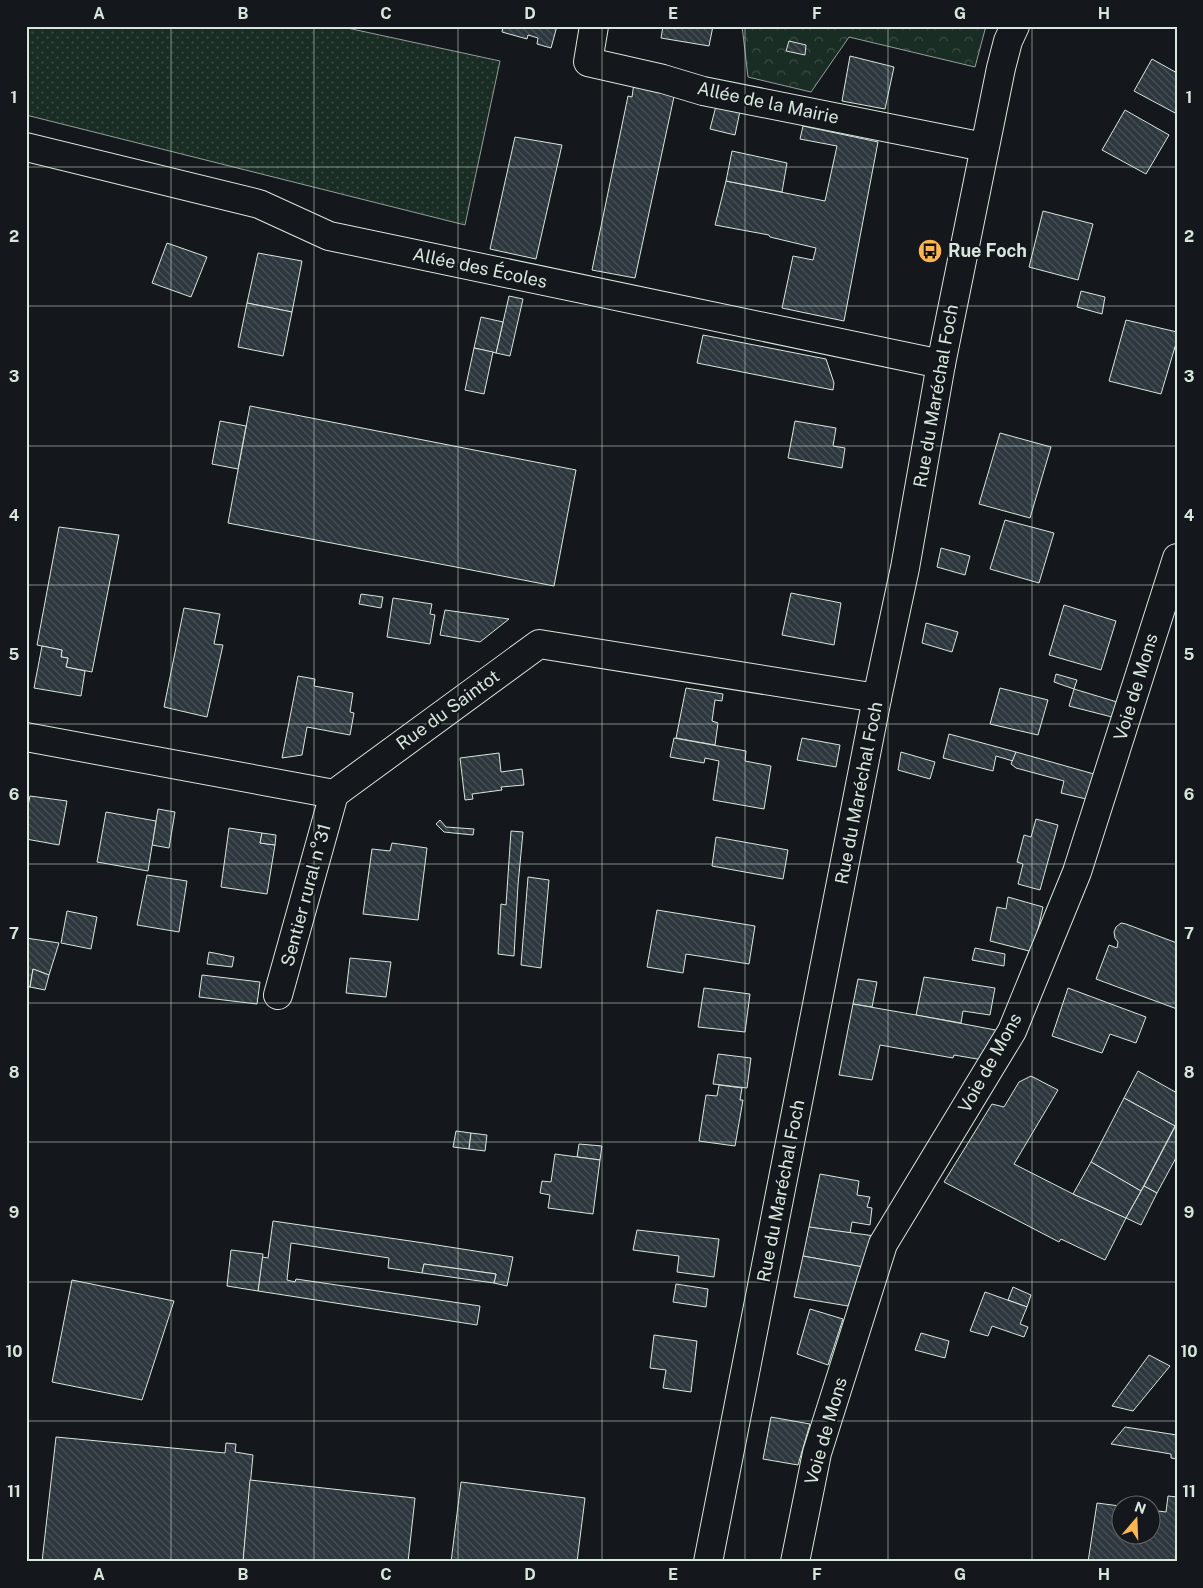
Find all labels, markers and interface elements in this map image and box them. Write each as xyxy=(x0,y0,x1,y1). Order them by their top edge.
text: A xyxy=(93,4,105,23)
text: B xyxy=(238,4,249,23)
text: C xyxy=(380,4,392,23)
text: D xyxy=(524,4,536,23)
text: E xyxy=(668,4,678,23)
text: F xyxy=(812,4,822,23)
text: G xyxy=(954,4,966,23)
text: H xyxy=(1098,4,1110,23)
street label: Allée de la Mairie xyxy=(695,77,841,128)
text: 1 xyxy=(11,88,17,107)
text: 1 xyxy=(1186,88,1192,107)
text: 2 xyxy=(9,227,19,246)
text: 2 xyxy=(1184,227,1194,246)
bus stop icon: Rue Foch xyxy=(917,238,943,264)
place label: Rue Foch xyxy=(948,240,1027,261)
street label: Allée des Écoles xyxy=(411,242,549,292)
street label: Rue du Maréchal Foch xyxy=(909,303,962,489)
text: 3 xyxy=(9,367,19,386)
text: 3 xyxy=(1184,367,1194,386)
text: 4 xyxy=(9,506,20,525)
text: 4 xyxy=(1184,506,1195,525)
street label: Voie de Mons xyxy=(1109,631,1162,743)
text: 5 xyxy=(9,645,20,664)
text: 5 xyxy=(1184,645,1195,664)
street label: Rue du Saintot xyxy=(392,665,503,754)
street label: Rue du Maréchal Foch xyxy=(830,700,887,886)
text: 6 xyxy=(9,785,19,804)
text: 6 xyxy=(1184,785,1194,804)
street label: Sentier rural n°31 xyxy=(276,821,335,968)
text: 7 xyxy=(9,924,19,943)
text: 7 xyxy=(1184,924,1194,943)
street label: Voie de Mons xyxy=(954,1009,1026,1116)
text: 8 xyxy=(9,1063,20,1082)
text: 8 xyxy=(1184,1063,1195,1082)
street label: Rue du Maréchal Foch xyxy=(752,1098,809,1284)
text: 9 xyxy=(9,1203,19,1222)
text: 9 xyxy=(1184,1203,1194,1222)
text: 10 xyxy=(5,1342,23,1361)
text: 10 xyxy=(1180,1342,1198,1361)
street label: Voie de Mons xyxy=(800,1375,851,1487)
text: 11 xyxy=(7,1482,21,1501)
text: 11 xyxy=(1182,1482,1196,1501)
north arrow xyxy=(1110,1496,1160,1546)
text: N xyxy=(1132,1498,1148,1517)
text: A xyxy=(93,1565,105,1584)
text: B xyxy=(238,1565,249,1584)
text: C xyxy=(380,1565,392,1584)
text: D xyxy=(524,1565,536,1584)
text: E xyxy=(668,1565,678,1584)
text: F xyxy=(812,1565,822,1584)
text: G xyxy=(954,1565,966,1584)
text: H xyxy=(1098,1565,1110,1584)

